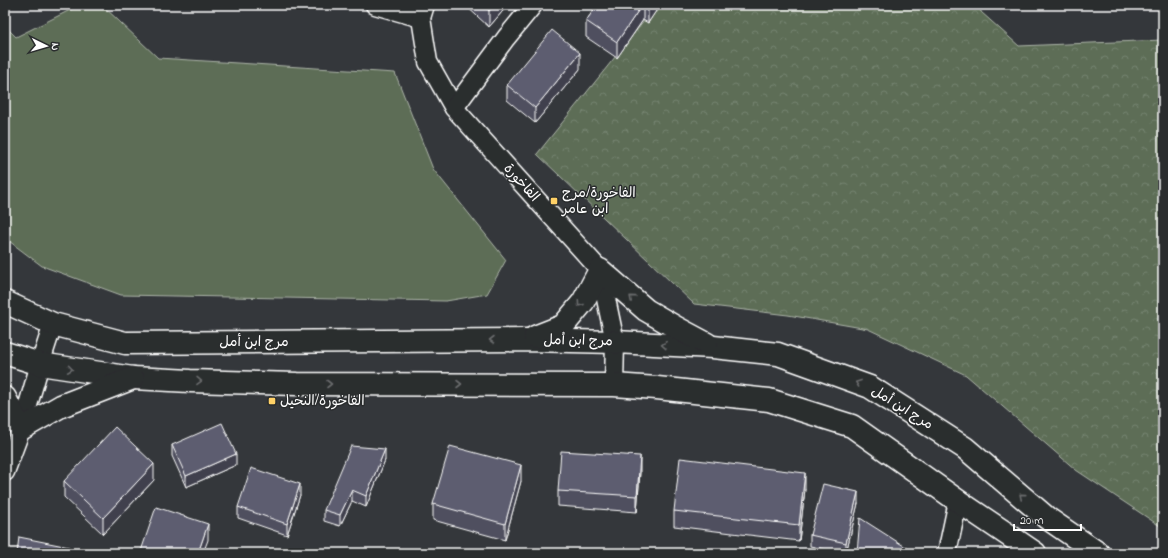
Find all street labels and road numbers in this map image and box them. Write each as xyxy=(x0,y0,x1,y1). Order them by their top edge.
street label: الفاخورة xyxy=(498,159,544,207)
street label: مرج ابن أمل xyxy=(543,330,613,352)
street label: مرج ابن أمل xyxy=(219,332,289,353)
street label: مرج ابن أمل xyxy=(867,381,937,435)

